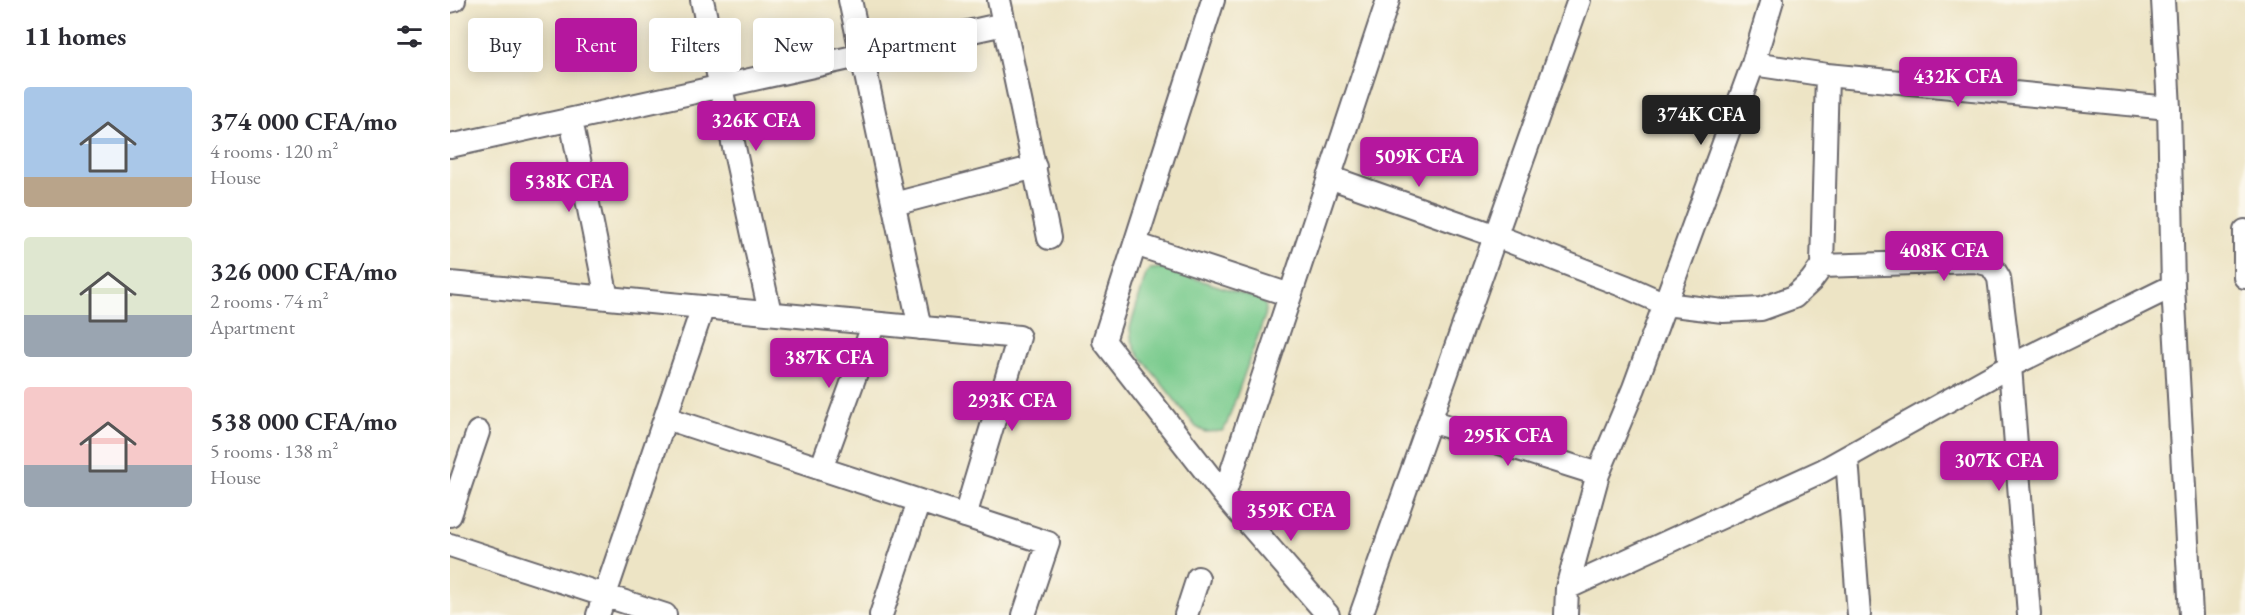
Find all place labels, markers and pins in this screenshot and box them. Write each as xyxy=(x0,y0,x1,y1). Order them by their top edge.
pin: 432K CFA xyxy=(1896,57,2020,108)
pin: 374K CFA xyxy=(1639,95,1763,146)
pin: 326K CFA xyxy=(694,101,818,152)
pin: 509K CFA xyxy=(1357,137,1481,188)
pin: 538K CFA xyxy=(507,162,631,213)
pin: 408K CFA xyxy=(1882,231,2006,282)
pin: 387K CFA xyxy=(767,338,891,389)
pin: 293K CFA xyxy=(950,381,1074,432)
pin: 295K CFA xyxy=(1446,416,1570,467)
pin: 307K CFA xyxy=(1937,441,2061,492)
pin: 359K CFA xyxy=(1229,491,1353,542)

